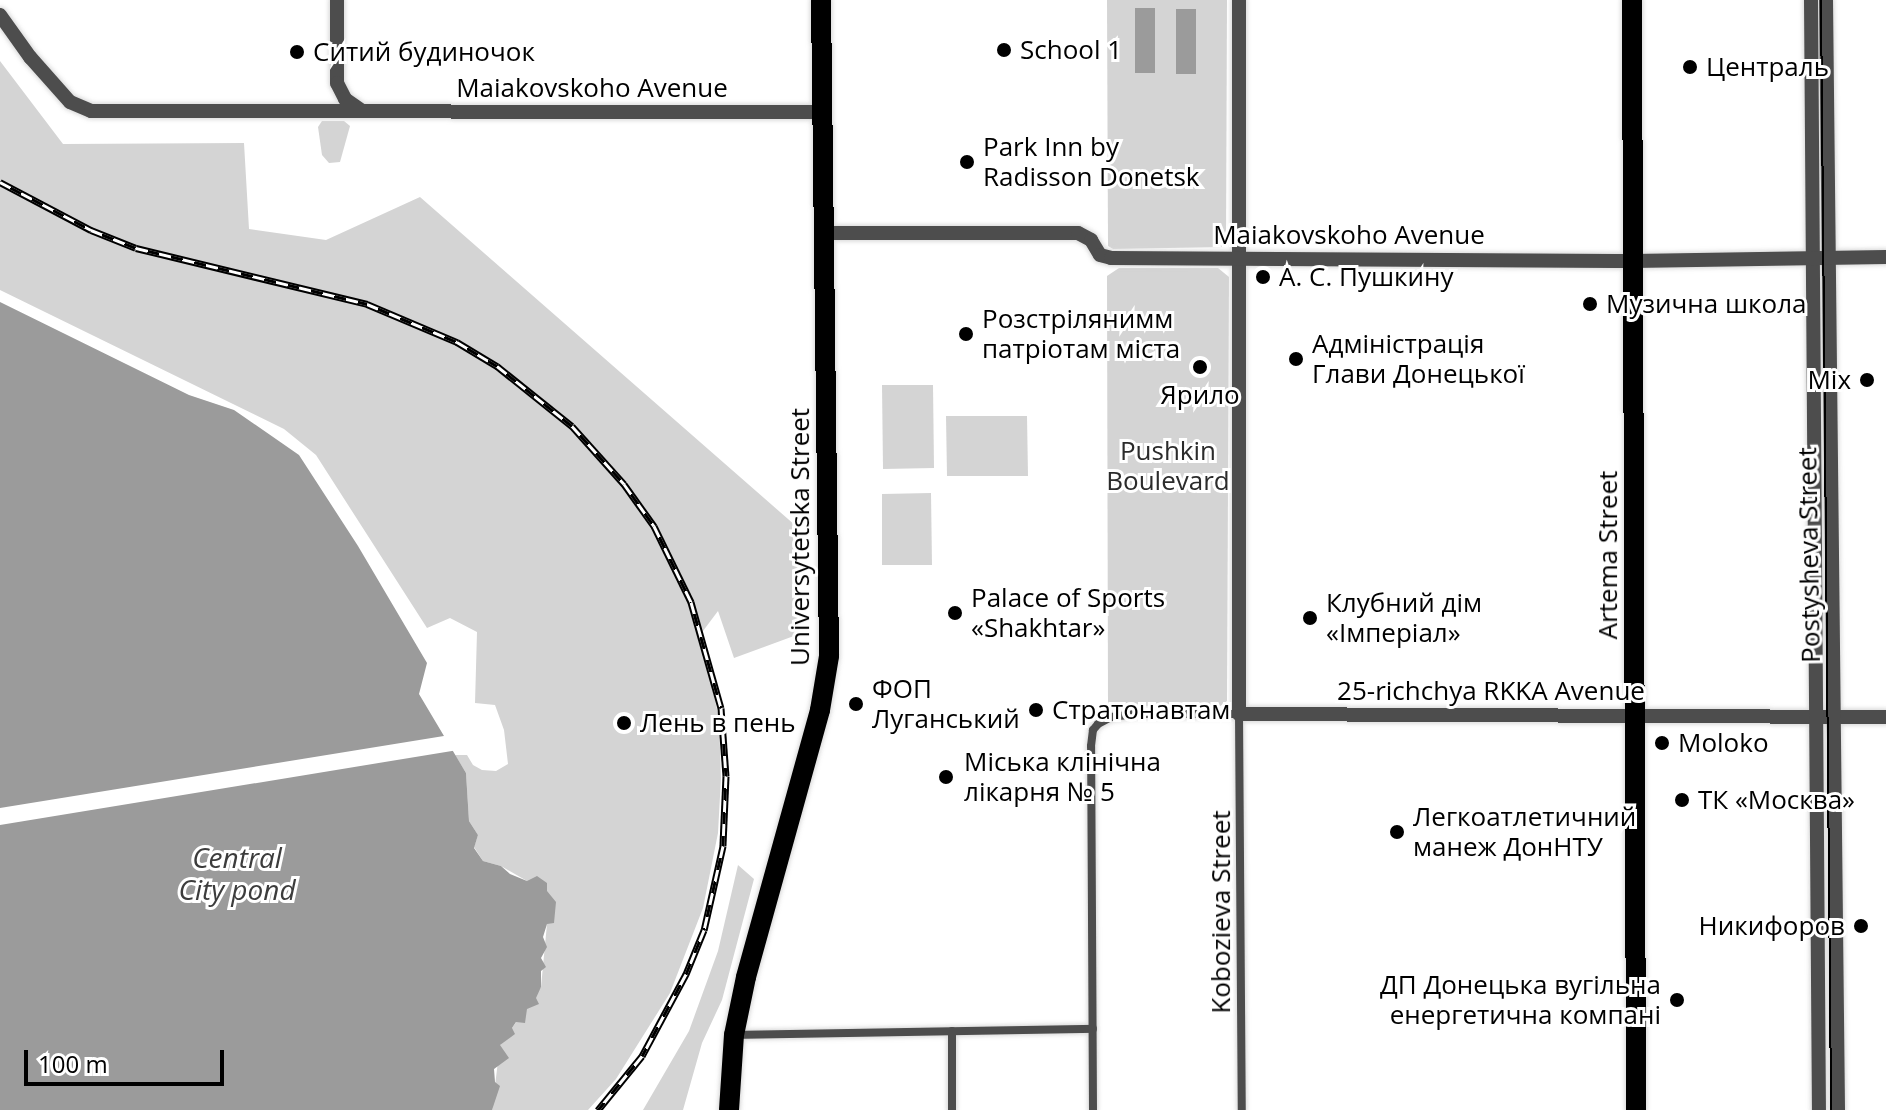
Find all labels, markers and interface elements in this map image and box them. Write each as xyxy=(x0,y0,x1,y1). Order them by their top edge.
place label: School 1 xyxy=(1020,34,1122,66)
place label: Ситий будиночок xyxy=(313,36,535,68)
marker: School 1 xyxy=(995,41,1013,59)
marker: Ситий будиночок xyxy=(288,43,306,61)
place label: Централь xyxy=(1706,51,1829,83)
marker: Централь xyxy=(1681,58,1699,76)
street label: Maiakovskoho Avenue xyxy=(456,72,728,104)
place label: Park Inn by Radisson Donetsk xyxy=(983,131,1199,192)
marker: Park Inn by Radisson Donetsk xyxy=(958,153,976,171)
street label: Maiakovskoho Avenue xyxy=(1213,219,1485,251)
place label: А. С. Пушкину xyxy=(1279,261,1454,293)
marker: А. С. Пушкину xyxy=(1254,268,1272,286)
place label: Музична школа xyxy=(1606,288,1806,320)
marker: Музична школа xyxy=(1581,295,1599,313)
place label: Розстрілянимм патріотам міста xyxy=(982,303,1180,364)
marker: Розстрілянимм патріотам міста xyxy=(957,325,975,343)
place label: Адміністрація Глави Донецької xyxy=(1312,328,1525,390)
marker: Адміністрація Глави Донецької xyxy=(1287,350,1305,368)
marker: Ярило xyxy=(1191,358,1209,376)
place label: Mix xyxy=(1807,364,1851,396)
marker: Mix xyxy=(1858,371,1876,389)
place label: Ярило xyxy=(1160,379,1240,411)
street label: Universytetska Street xyxy=(784,408,816,666)
park label: Pushkin Boulevard xyxy=(1106,435,1230,496)
street label: Postysheva Street xyxy=(1792,447,1826,663)
street label: Artema Street xyxy=(1592,471,1624,639)
place label: Palace of Sports «Shakhtar» xyxy=(971,582,1165,644)
place label: Клубний дім «Імперіал» xyxy=(1326,587,1482,648)
marker: Palace of Sports «Shakhtar» xyxy=(946,604,964,622)
marker: Клубний дім «Імперіал» xyxy=(1301,609,1319,627)
place label: ФОП Луганський xyxy=(872,673,1020,734)
street label: 25-richchya RKKA Avenue xyxy=(1337,675,1645,707)
place label: Стратонавтам xyxy=(1052,694,1230,726)
marker: ФОП Луганський xyxy=(847,695,865,713)
marker: Стратонавтам xyxy=(1027,701,1045,719)
place label: Лень в пень xyxy=(640,707,796,739)
marker: Лень в пень xyxy=(615,714,633,732)
place label: Moloko xyxy=(1678,727,1769,759)
marker: Moloko xyxy=(1653,734,1671,752)
place label: Міська клінічна лікарня № 5 xyxy=(964,746,1161,808)
marker: Міська клінічна лікарня № 5 xyxy=(935,766,957,788)
place label: ТК «Москва» xyxy=(1698,784,1855,816)
marker: ТК «Москва» xyxy=(1673,791,1691,809)
place label: Легкоатлетичний манеж ДонНТУ xyxy=(1413,801,1636,862)
street label: Kobozieva Street xyxy=(1205,810,1237,1014)
marker: Легкоатлетичний манеж ДонНТУ xyxy=(1388,823,1406,841)
water label: Central City pond xyxy=(178,840,296,906)
place label: Никифоров xyxy=(1699,910,1845,942)
marker: Никифоров xyxy=(1852,917,1870,935)
place label: ДП Донецька вугільна енергетична компані xyxy=(1380,969,1661,1030)
marker: ДП Донецька вугільна енергетична компані xyxy=(1668,991,1686,1009)
scale bar xyxy=(28,1034,228,1084)
text: 100 m xyxy=(38,1047,108,1080)

